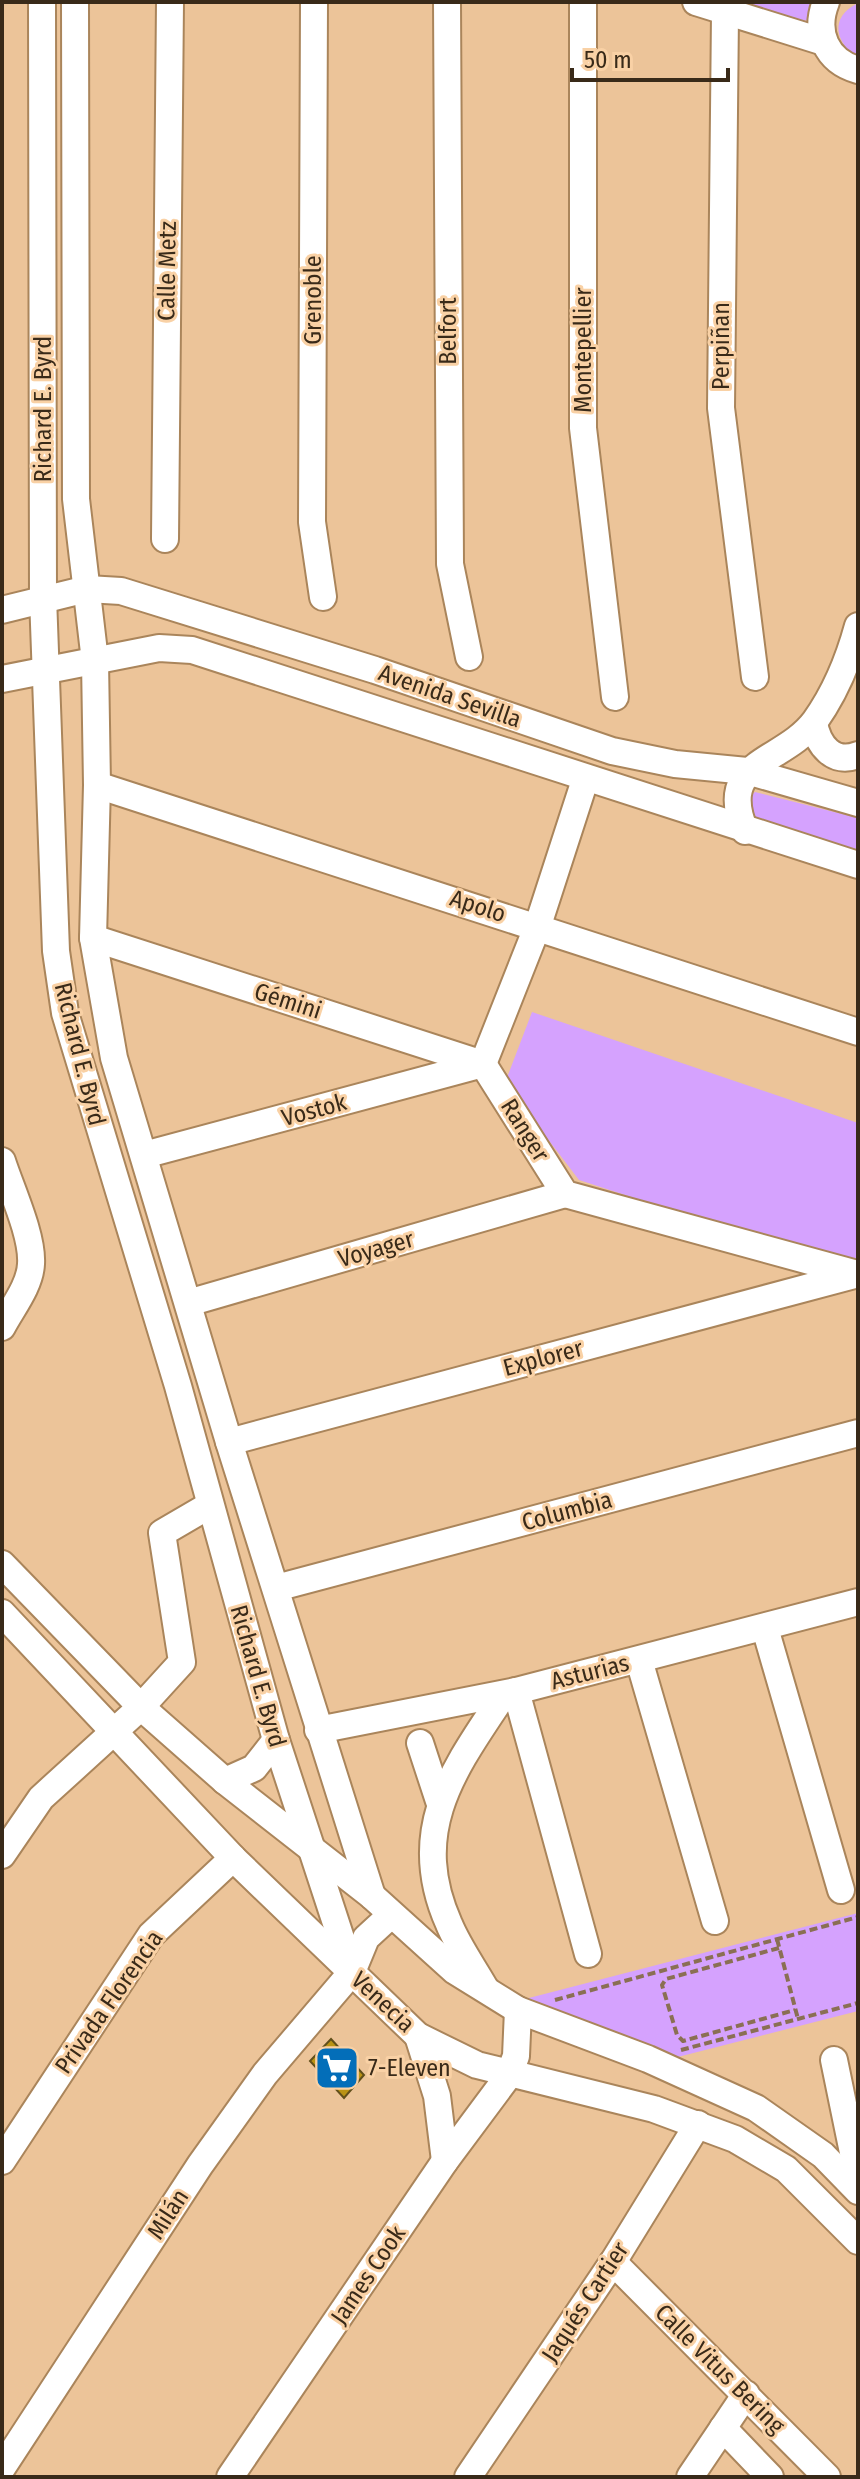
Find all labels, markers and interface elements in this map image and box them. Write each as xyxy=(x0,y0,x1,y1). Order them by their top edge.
scale bar xyxy=(572,32,728,82)
text: 50 m xyxy=(584,46,632,74)
street label: Calle Metz xyxy=(152,221,182,321)
street label: Grenoble xyxy=(299,255,327,345)
street label: Montepellier xyxy=(569,287,597,413)
street label: Belfort xyxy=(434,297,462,365)
street label: Perpiñan xyxy=(707,302,735,390)
street label: Richard E. Byrd xyxy=(29,336,57,482)
street label: Avenida Sevilla xyxy=(375,659,525,733)
street label: Apolo xyxy=(447,884,509,928)
street label: Gémini xyxy=(251,977,325,1025)
street label: Richard E. Byrd xyxy=(49,980,111,1128)
street label: Vostok xyxy=(279,1088,350,1132)
street label: Ranger xyxy=(495,1094,555,1167)
street label: Voyager xyxy=(335,1225,418,1273)
street label: Explorer xyxy=(500,1334,586,1382)
street label: Columbia xyxy=(519,1486,615,1536)
street label: Richard E. Byrd xyxy=(224,1602,292,1750)
street label: Asturias xyxy=(548,1649,632,1695)
street label: Privada Florencia xyxy=(49,1925,169,2079)
street label: Venecia xyxy=(346,1966,420,2038)
supermarket icon: 7-Eleven xyxy=(313,2044,361,2092)
place label: 7-Eleven xyxy=(368,2054,451,2082)
street label: Milán xyxy=(142,2184,194,2244)
street label: James Cook xyxy=(325,2220,412,2330)
street label: Jaqués Cartier xyxy=(536,2236,635,2367)
street label: Calle Vitus Bering xyxy=(649,2298,791,2440)

